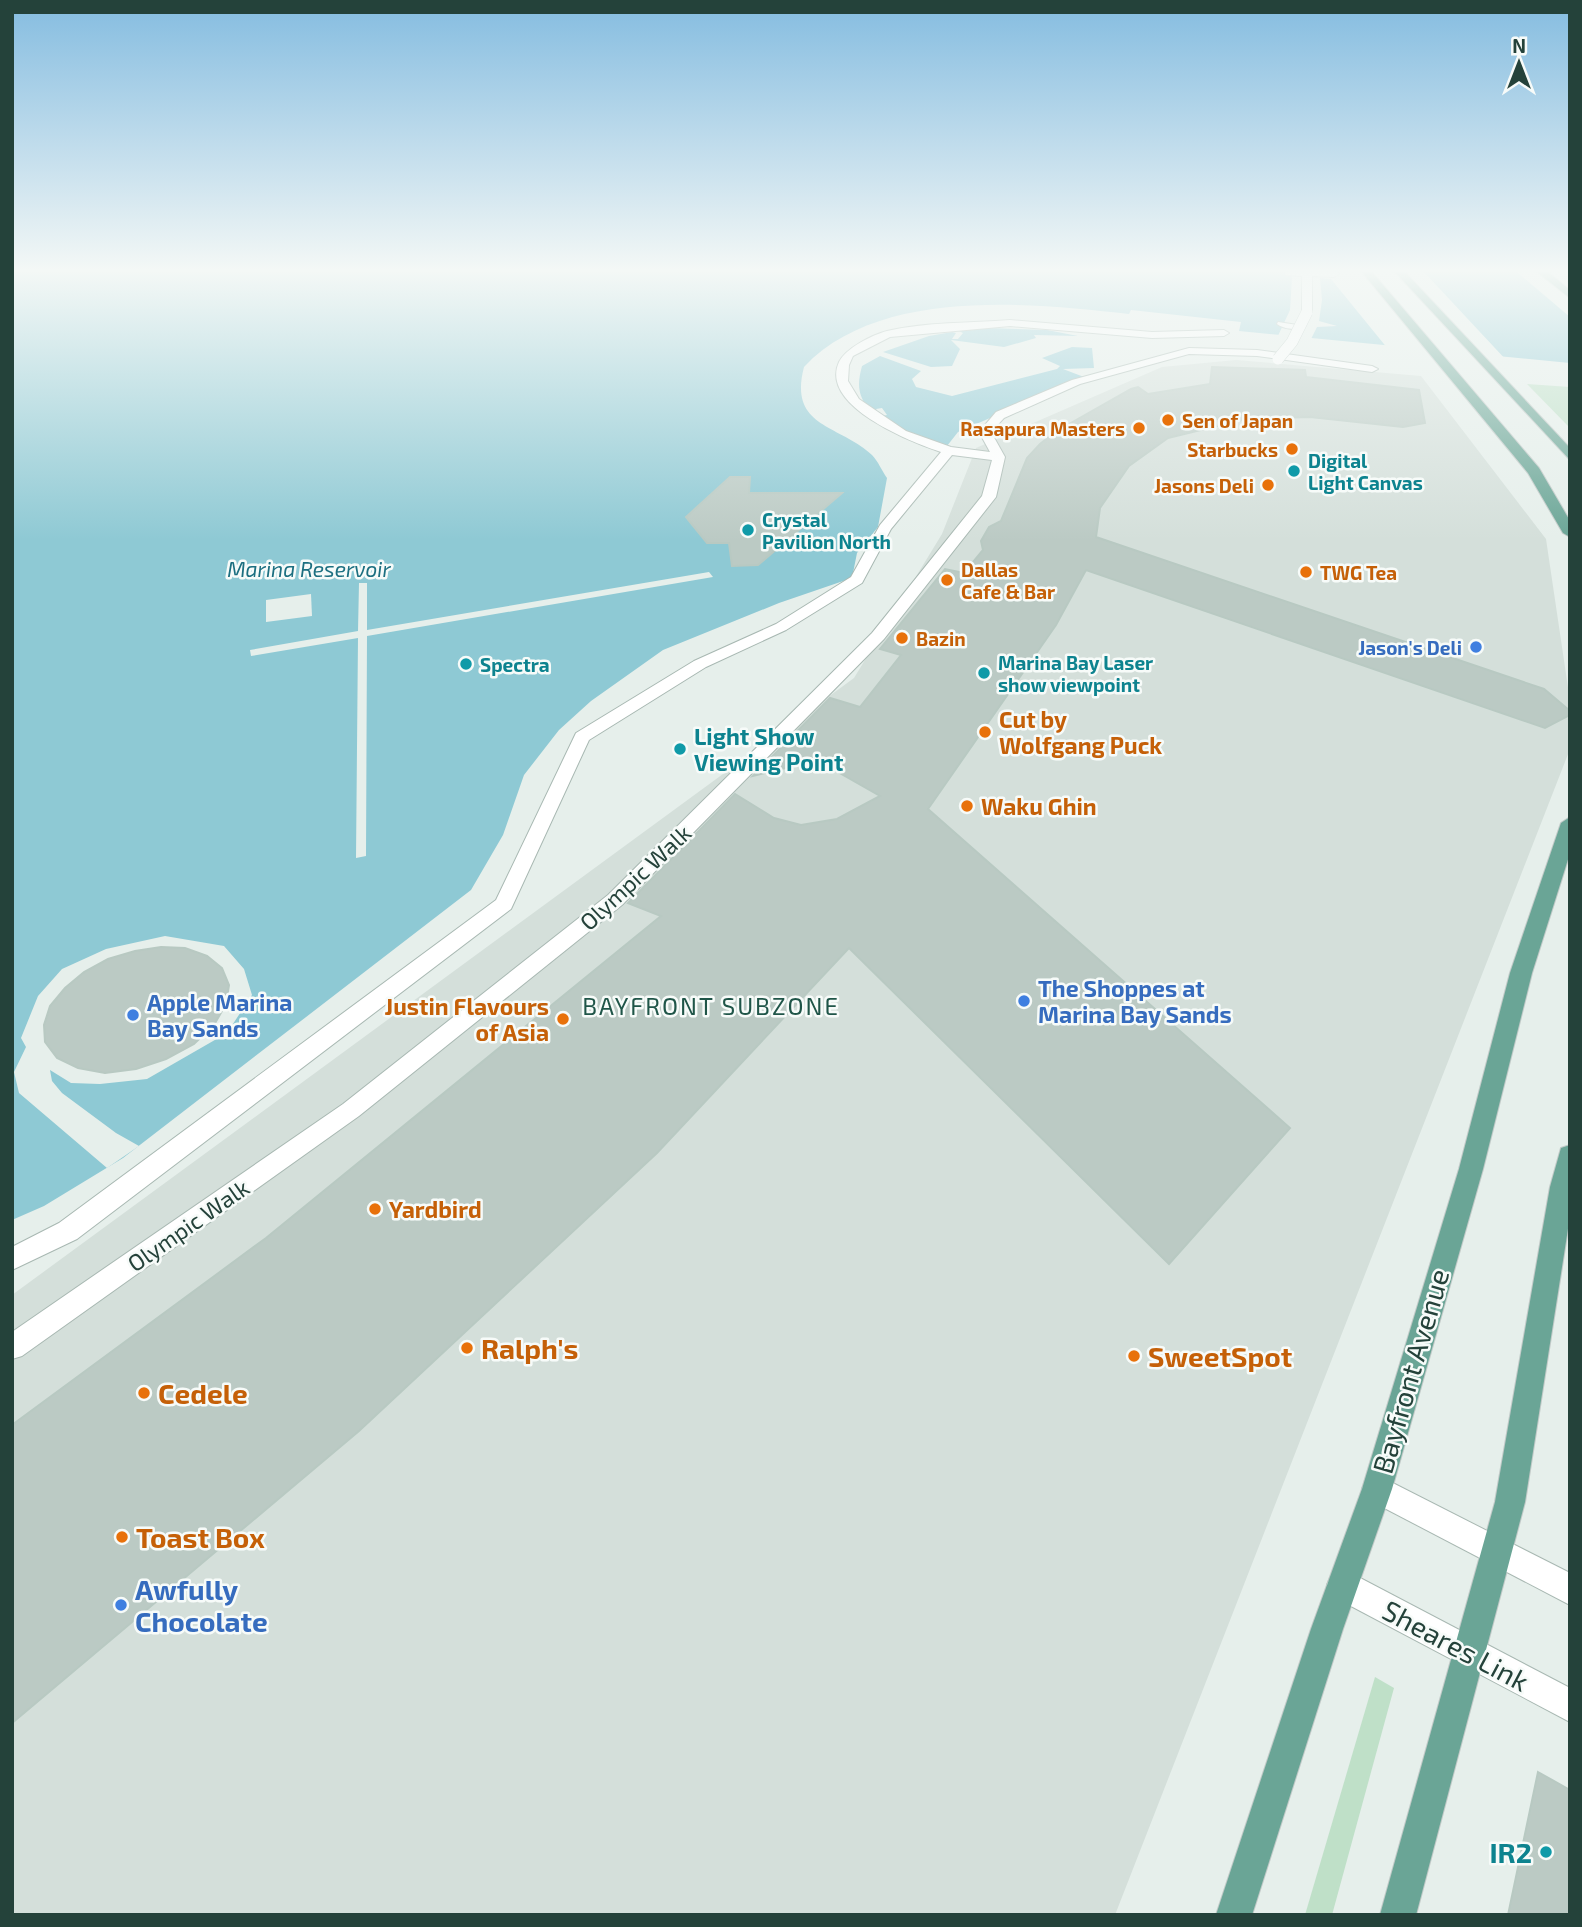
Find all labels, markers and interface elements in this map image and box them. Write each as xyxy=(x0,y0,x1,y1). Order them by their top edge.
north arrow xyxy=(1484,28,1554,98)
text: N xyxy=(1512,34,1526,57)
place label: Sen of Japan xyxy=(1182,409,1293,432)
marker: Sen of Japan xyxy=(1160,412,1176,428)
place label: Rasapura Masters xyxy=(960,417,1125,440)
marker: Rasapura Masters xyxy=(1131,420,1147,436)
place label: Starbucks xyxy=(1187,438,1278,461)
marker: Starbucks xyxy=(1284,441,1300,457)
place label: Digital Light Canvas xyxy=(1308,449,1423,494)
marker: Digital Light Canvas xyxy=(1286,463,1302,479)
place label: Jasons Deli xyxy=(1154,474,1254,497)
marker: Jasons Deli xyxy=(1260,477,1276,493)
place label: Crystal Pavilion North xyxy=(762,508,891,553)
marker: Crystal Pavilion North xyxy=(740,522,756,538)
water label: Marina Reservoir xyxy=(227,556,391,581)
place label: Dallas Cafe & Bar xyxy=(961,558,1055,603)
place label: TWG Tea xyxy=(1320,561,1397,584)
marker: TWG Tea xyxy=(1298,564,1314,580)
marker: Dallas Cafe & Bar xyxy=(939,572,955,588)
place label: Bazin xyxy=(916,627,966,650)
marker: Bazin xyxy=(894,630,910,646)
place label: Jason's Deli xyxy=(1358,636,1462,659)
marker: Jason's Deli xyxy=(1468,639,1484,655)
place label: Marina Bay Laser show viewpoint xyxy=(998,651,1153,696)
place label: Spectra xyxy=(480,653,550,676)
marker: Spectra xyxy=(458,656,474,672)
marker: Marina Bay Laser show viewpoint xyxy=(976,665,992,681)
place label: Cut by Wolfgang Puck xyxy=(999,705,1162,759)
place label: Light Show Viewing Point xyxy=(694,722,843,776)
marker: Cut by Wolfgang Puck xyxy=(977,724,993,740)
marker: Light Show Viewing Point xyxy=(672,741,688,757)
place label: Waku Ghin xyxy=(981,792,1097,820)
marker: Waku Ghin xyxy=(959,798,975,814)
street label: Olympic Walk xyxy=(574,818,697,936)
place label: The Shoppes at Marina Bay Sands xyxy=(1038,974,1232,1028)
place label: Apple Marina Bay Sands xyxy=(147,988,292,1042)
district label: BAYFRONT SUBZONE xyxy=(582,991,840,1020)
place label: Justin Flavours of Asia xyxy=(385,992,549,1046)
marker: The Shoppes at Marina Bay Sands xyxy=(1016,993,1032,1009)
marker: Apple Marina Bay Sands xyxy=(125,1007,141,1023)
marker: Justin Flavours of Asia xyxy=(555,1011,571,1027)
street label: Olympic Walk xyxy=(122,1173,254,1277)
place label: Yardbird xyxy=(389,1195,482,1223)
marker: Yardbird xyxy=(367,1201,383,1217)
street label: Bayfront Avenue xyxy=(1365,1265,1455,1477)
place label: Ralph's xyxy=(481,1331,578,1365)
place label: SweetSpot xyxy=(1148,1339,1292,1373)
marker: Ralph's xyxy=(459,1340,475,1356)
marker: SweetSpot xyxy=(1126,1348,1142,1364)
place label: Cedele xyxy=(158,1376,248,1410)
marker: Cedele xyxy=(136,1385,152,1401)
place label: Toast Box xyxy=(136,1520,265,1554)
marker: Toast Box xyxy=(114,1529,130,1545)
place label: Awfully Chocolate xyxy=(135,1572,268,1638)
street label: Sheares Link xyxy=(1377,1592,1535,1698)
marker: Awfully Chocolate xyxy=(113,1597,129,1613)
place label: IR2 xyxy=(1489,1835,1532,1869)
marker: IR2 xyxy=(1538,1844,1554,1860)

